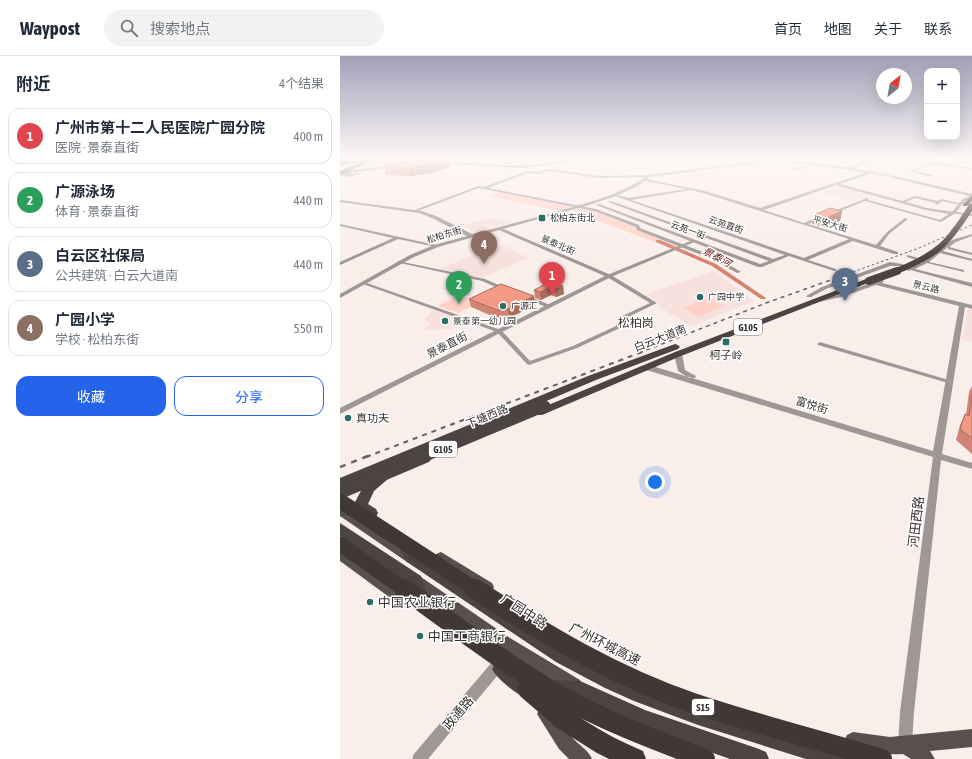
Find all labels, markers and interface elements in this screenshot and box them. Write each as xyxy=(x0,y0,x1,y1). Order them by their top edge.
search box xyxy=(104,10,384,46)
text: Waypost xyxy=(20,17,80,39)
icon: search xyxy=(118,17,140,39)
text: 搜索地点 xyxy=(150,20,210,37)
text: 首页 xyxy=(774,21,802,37)
text: 地图 xyxy=(824,21,852,37)
text: 关于 xyxy=(874,21,902,37)
text: 联系 xyxy=(924,21,952,37)
north arrow xyxy=(876,68,912,104)
map controls xyxy=(924,68,960,140)
button: + xyxy=(924,68,960,104)
text: 附近 xyxy=(16,74,50,94)
text: 4个结果 xyxy=(279,76,324,91)
button: − xyxy=(924,104,960,140)
text: 广州市第十二人民医院广园分院 xyxy=(55,119,265,136)
text: 1 xyxy=(27,129,33,144)
text: 400 m xyxy=(294,129,323,144)
text: 医院 · 景泰直街 xyxy=(55,140,139,155)
text: 广源泳场 xyxy=(55,183,115,200)
text: 2 xyxy=(27,193,33,208)
text: 440 m xyxy=(294,193,323,208)
text: 体育 · 景泰直街 xyxy=(55,204,139,219)
marker: 松柏东街北 xyxy=(537,213,547,223)
place label: 松柏东街北 xyxy=(550,213,595,223)
street label: 云苑直街 xyxy=(707,214,745,236)
street label: 平安大街 xyxy=(811,214,849,234)
street label: 云苑一街 xyxy=(669,219,707,241)
street label: 松柏东街 xyxy=(425,225,463,245)
pin: 4 xyxy=(471,231,497,264)
street label: 景泰北街 xyxy=(539,233,577,257)
water label: 景泰河 xyxy=(701,245,735,270)
text: 白云区社保局 xyxy=(55,247,145,264)
text: 3 xyxy=(27,257,33,272)
text: 440 m xyxy=(294,257,323,272)
pin: 1 xyxy=(539,262,565,295)
text: 公共建筑 · 白云大道南 xyxy=(55,268,178,283)
pin: 3 xyxy=(832,268,858,301)
pin: 2 xyxy=(446,271,472,304)
street label: 景云路 xyxy=(912,279,940,295)
marker: 广园中学 xyxy=(695,292,705,302)
place label: 广园中学 xyxy=(708,292,744,302)
marker: 广源汇 xyxy=(498,301,508,311)
place label: 广源汇 xyxy=(511,301,538,311)
text: 广园小学 xyxy=(55,311,115,328)
marker: 景泰第一幼儿园 xyxy=(440,316,450,326)
place label: 景泰第一幼儿园 xyxy=(453,316,516,326)
district label: 松柏岗 xyxy=(618,316,654,330)
road number: G105 xyxy=(734,319,762,335)
text: 4 xyxy=(27,321,33,336)
text: 550 m xyxy=(294,321,323,336)
street label: 白云大道南 xyxy=(632,323,688,353)
street label: 景泰直街 xyxy=(425,330,469,360)
text: 学校 · 松柏东街 xyxy=(55,332,139,347)
marker: 柯子岭 xyxy=(721,337,731,347)
place label: 柯子岭 xyxy=(710,349,743,361)
button: 收藏 xyxy=(16,376,166,416)
button: 分享 xyxy=(174,376,324,416)
street label: 富悦街 xyxy=(794,394,830,416)
street label: 下塘西路 xyxy=(464,402,510,430)
place label: 真功夫 xyxy=(356,412,389,424)
marker: 真功夫 xyxy=(343,413,353,423)
road number: G105 xyxy=(429,441,457,457)
your location xyxy=(645,472,665,492)
street label: 河田西路 xyxy=(905,495,927,549)
street label: 广园中路 xyxy=(498,591,550,631)
place label: 中国农业银行 xyxy=(378,595,456,610)
marker: 中国农业银行 xyxy=(365,597,375,607)
street label: 广州环城高速 xyxy=(567,620,643,668)
place label: 中国工商银行 xyxy=(428,629,506,644)
marker: 中国工商银行 xyxy=(415,631,425,641)
street label: 政通路 xyxy=(440,693,476,733)
road number: S15 xyxy=(692,699,714,715)

